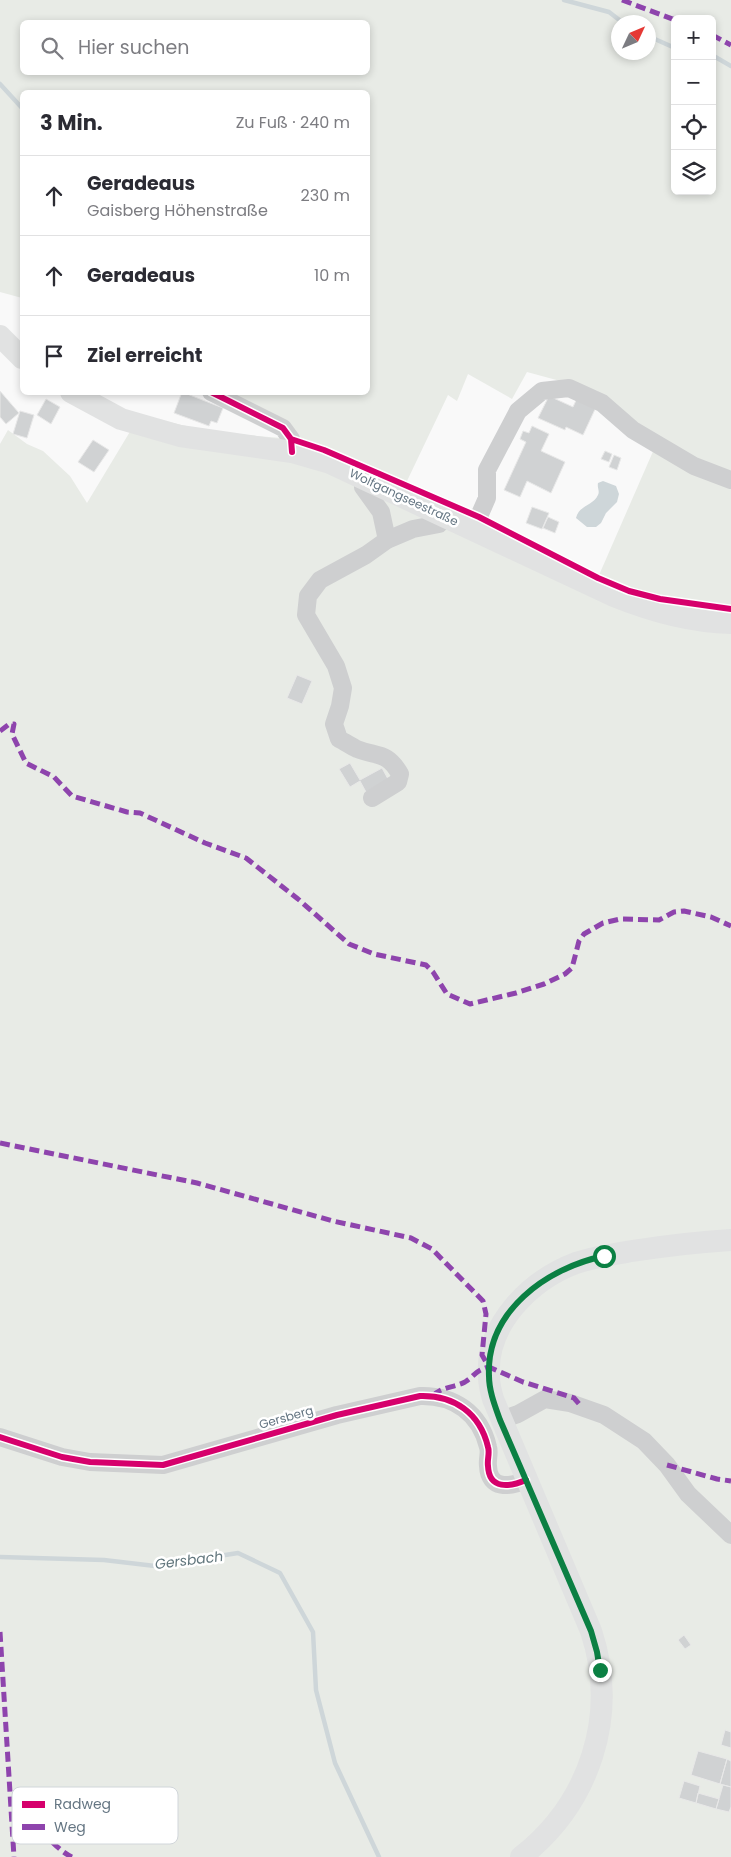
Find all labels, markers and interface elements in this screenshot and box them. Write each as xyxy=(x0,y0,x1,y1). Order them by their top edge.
north arrow xyxy=(611,15,656,60)
map controls xyxy=(671,15,716,195)
button: + xyxy=(671,15,716,60)
search box xyxy=(20,20,370,75)
icon: search xyxy=(38,34,66,62)
text: Hier suchen xyxy=(78,34,189,61)
button: − xyxy=(671,60,716,105)
button: locate xyxy=(671,105,716,150)
text: 3 Min. xyxy=(40,108,103,137)
text: Zu Fuß · 240 m xyxy=(236,111,350,134)
button: layers xyxy=(671,150,716,195)
text: Geradeaus xyxy=(87,170,195,197)
icon: ahead xyxy=(40,182,68,210)
text: 230 m xyxy=(301,184,350,207)
text: Gaisberg Höhenstraße xyxy=(87,199,268,222)
icon: ahead xyxy=(40,262,68,290)
text: Geradeaus xyxy=(87,262,195,289)
text: 10 m xyxy=(314,264,350,287)
icon: arrive xyxy=(40,342,68,370)
text: Ziel erreicht xyxy=(87,342,203,369)
street label: Wolfgangseestraße xyxy=(347,464,461,530)
route start xyxy=(593,1245,616,1268)
street label: Gersberg xyxy=(257,1401,315,1433)
water label: Gersbach xyxy=(154,1546,224,1574)
route end xyxy=(589,1659,612,1682)
legend xyxy=(12,1787,178,1844)
text: Radweg xyxy=(54,1794,111,1814)
text: Weg xyxy=(54,1817,86,1837)

